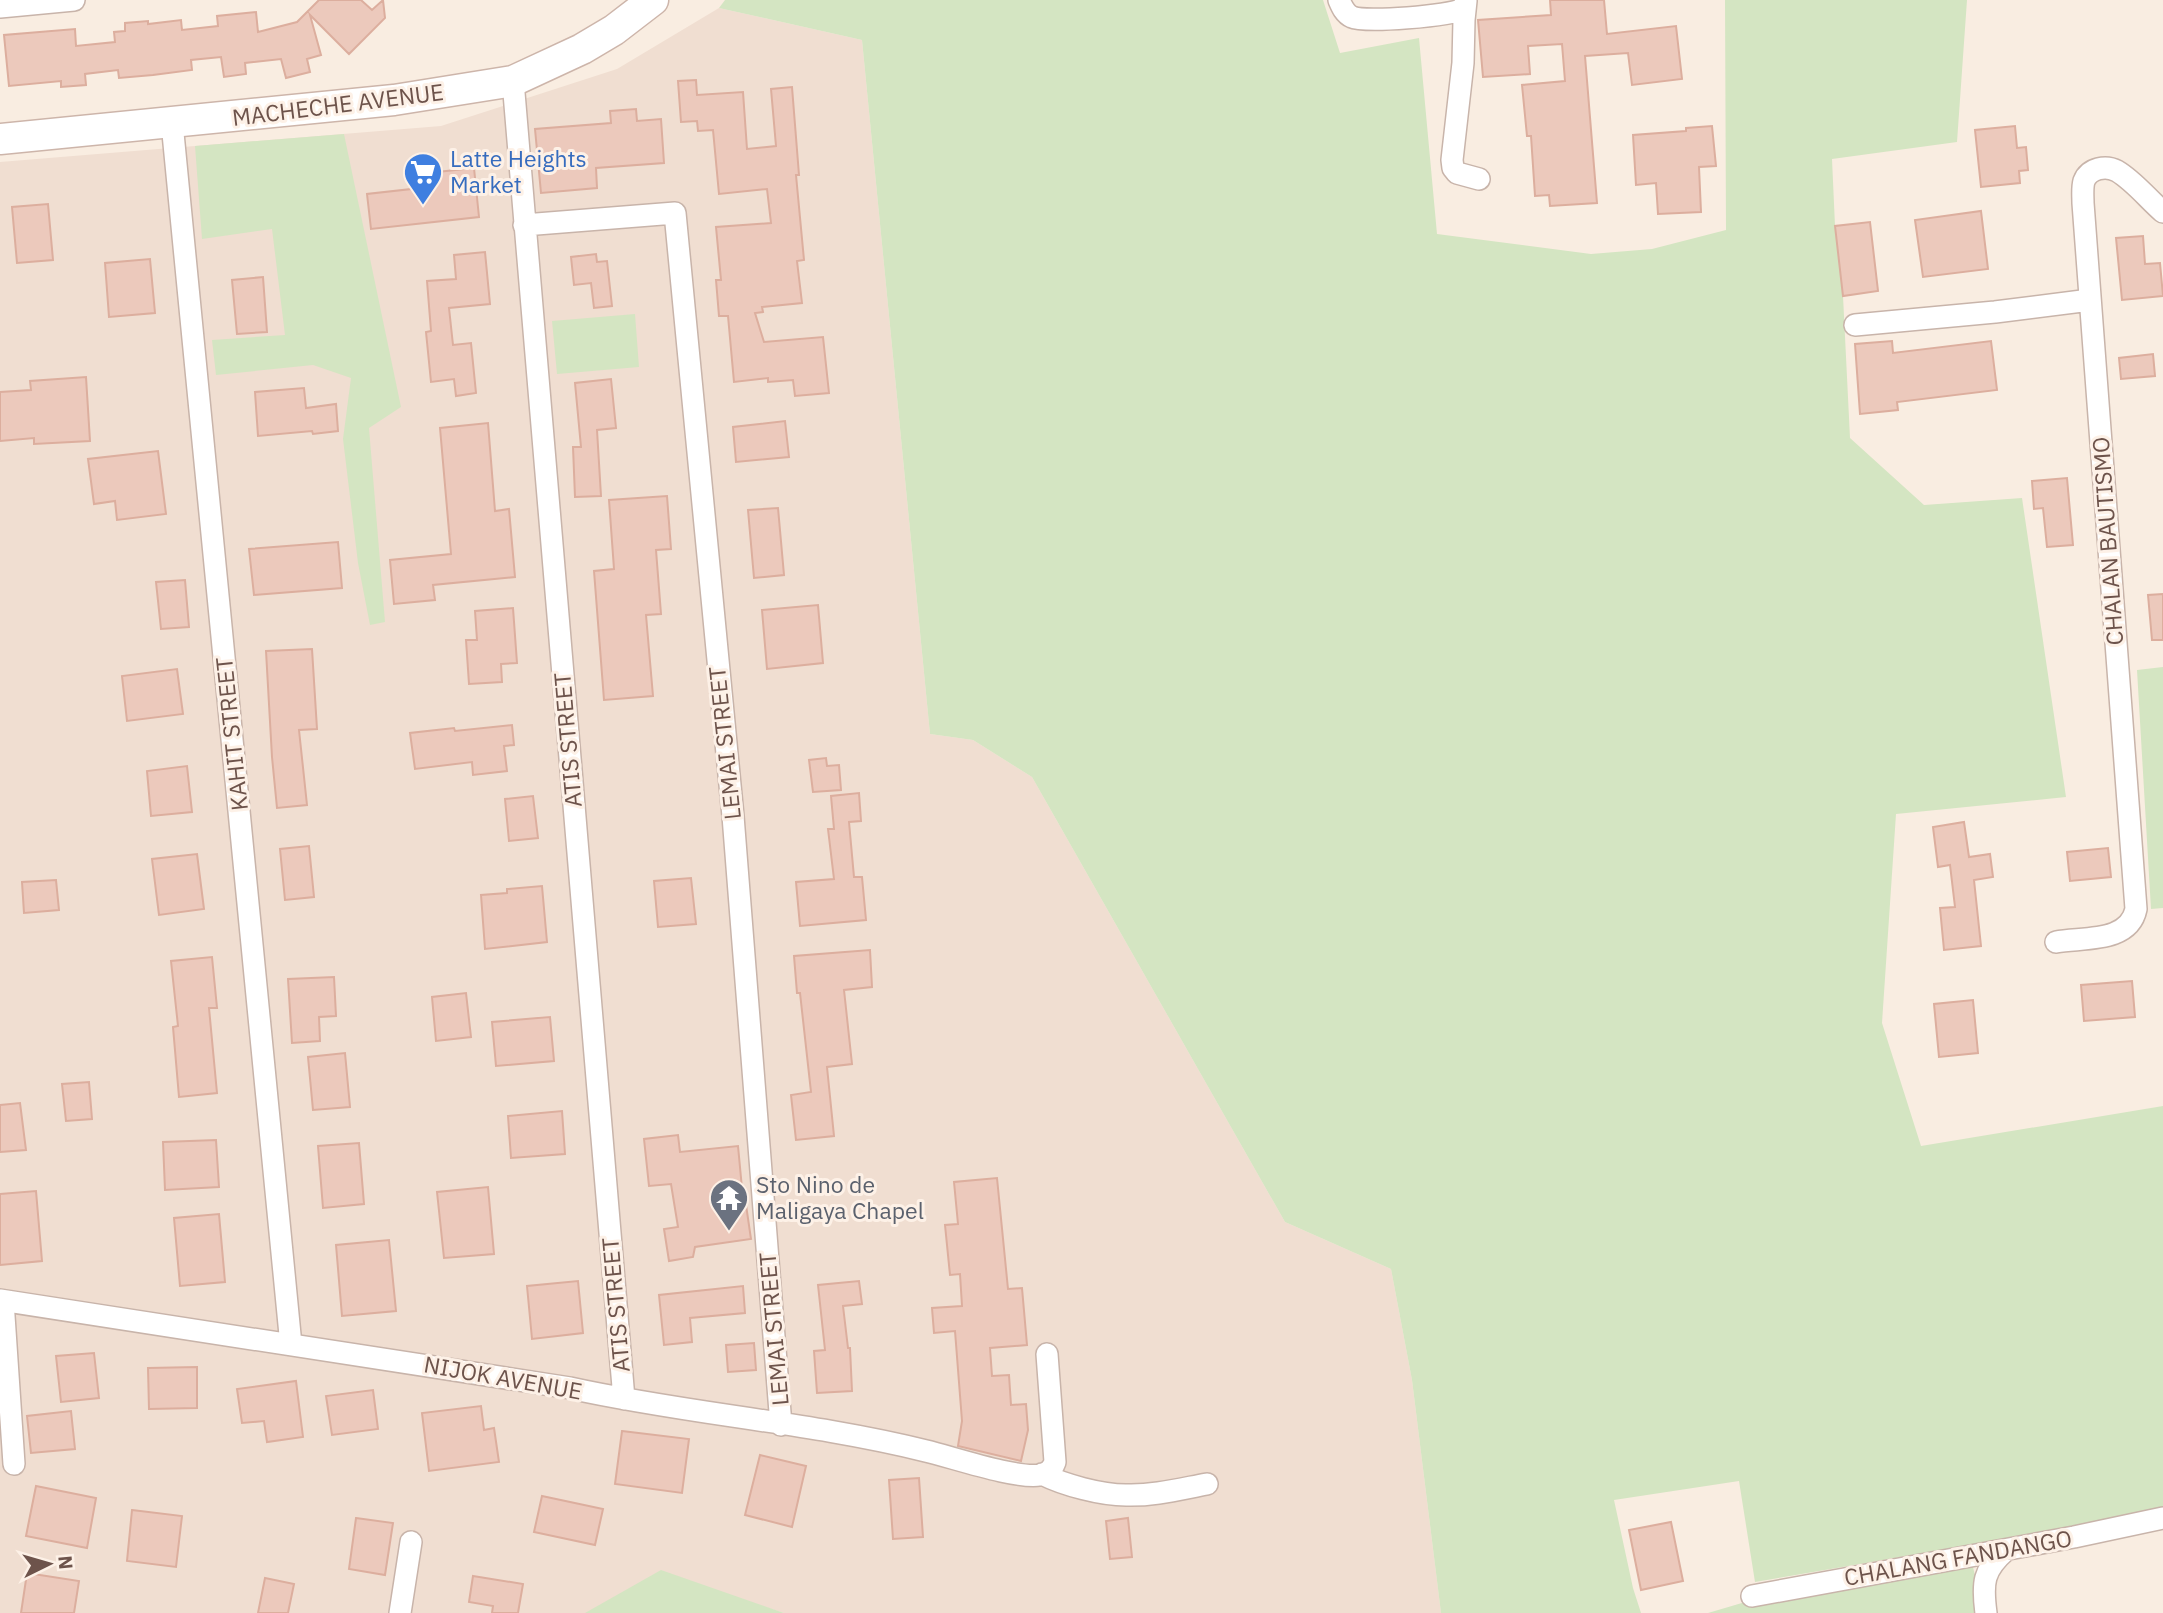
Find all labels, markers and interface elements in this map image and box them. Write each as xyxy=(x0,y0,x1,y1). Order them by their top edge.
street label: MACHECHE AVENUE xyxy=(230,76,445,132)
place label: Latte Heights Market xyxy=(450,143,587,199)
supermarket icon: Latte Heights Market xyxy=(402,151,444,206)
street label: CHALAN BAUTISMO xyxy=(2085,436,2129,646)
street label: KAHIT STREET xyxy=(208,656,254,812)
street label: LEMAI STREET xyxy=(701,665,747,821)
street label: ATIS STREET xyxy=(546,671,588,809)
place label: Sto Nino de Maligaya Chapel xyxy=(756,1169,924,1225)
temple icon: Sto Nino de Maligaya Chapel xyxy=(708,1177,750,1232)
street label: ATIS STREET xyxy=(594,1236,636,1374)
street label: LEMAI STREET xyxy=(751,1251,795,1407)
street label: NIJOK AVENUE xyxy=(422,1348,585,1406)
street label: CHALANG FANDANGO xyxy=(1841,1522,2074,1592)
north arrow xyxy=(14,1529,84,1599)
text: N xyxy=(53,1555,78,1570)

